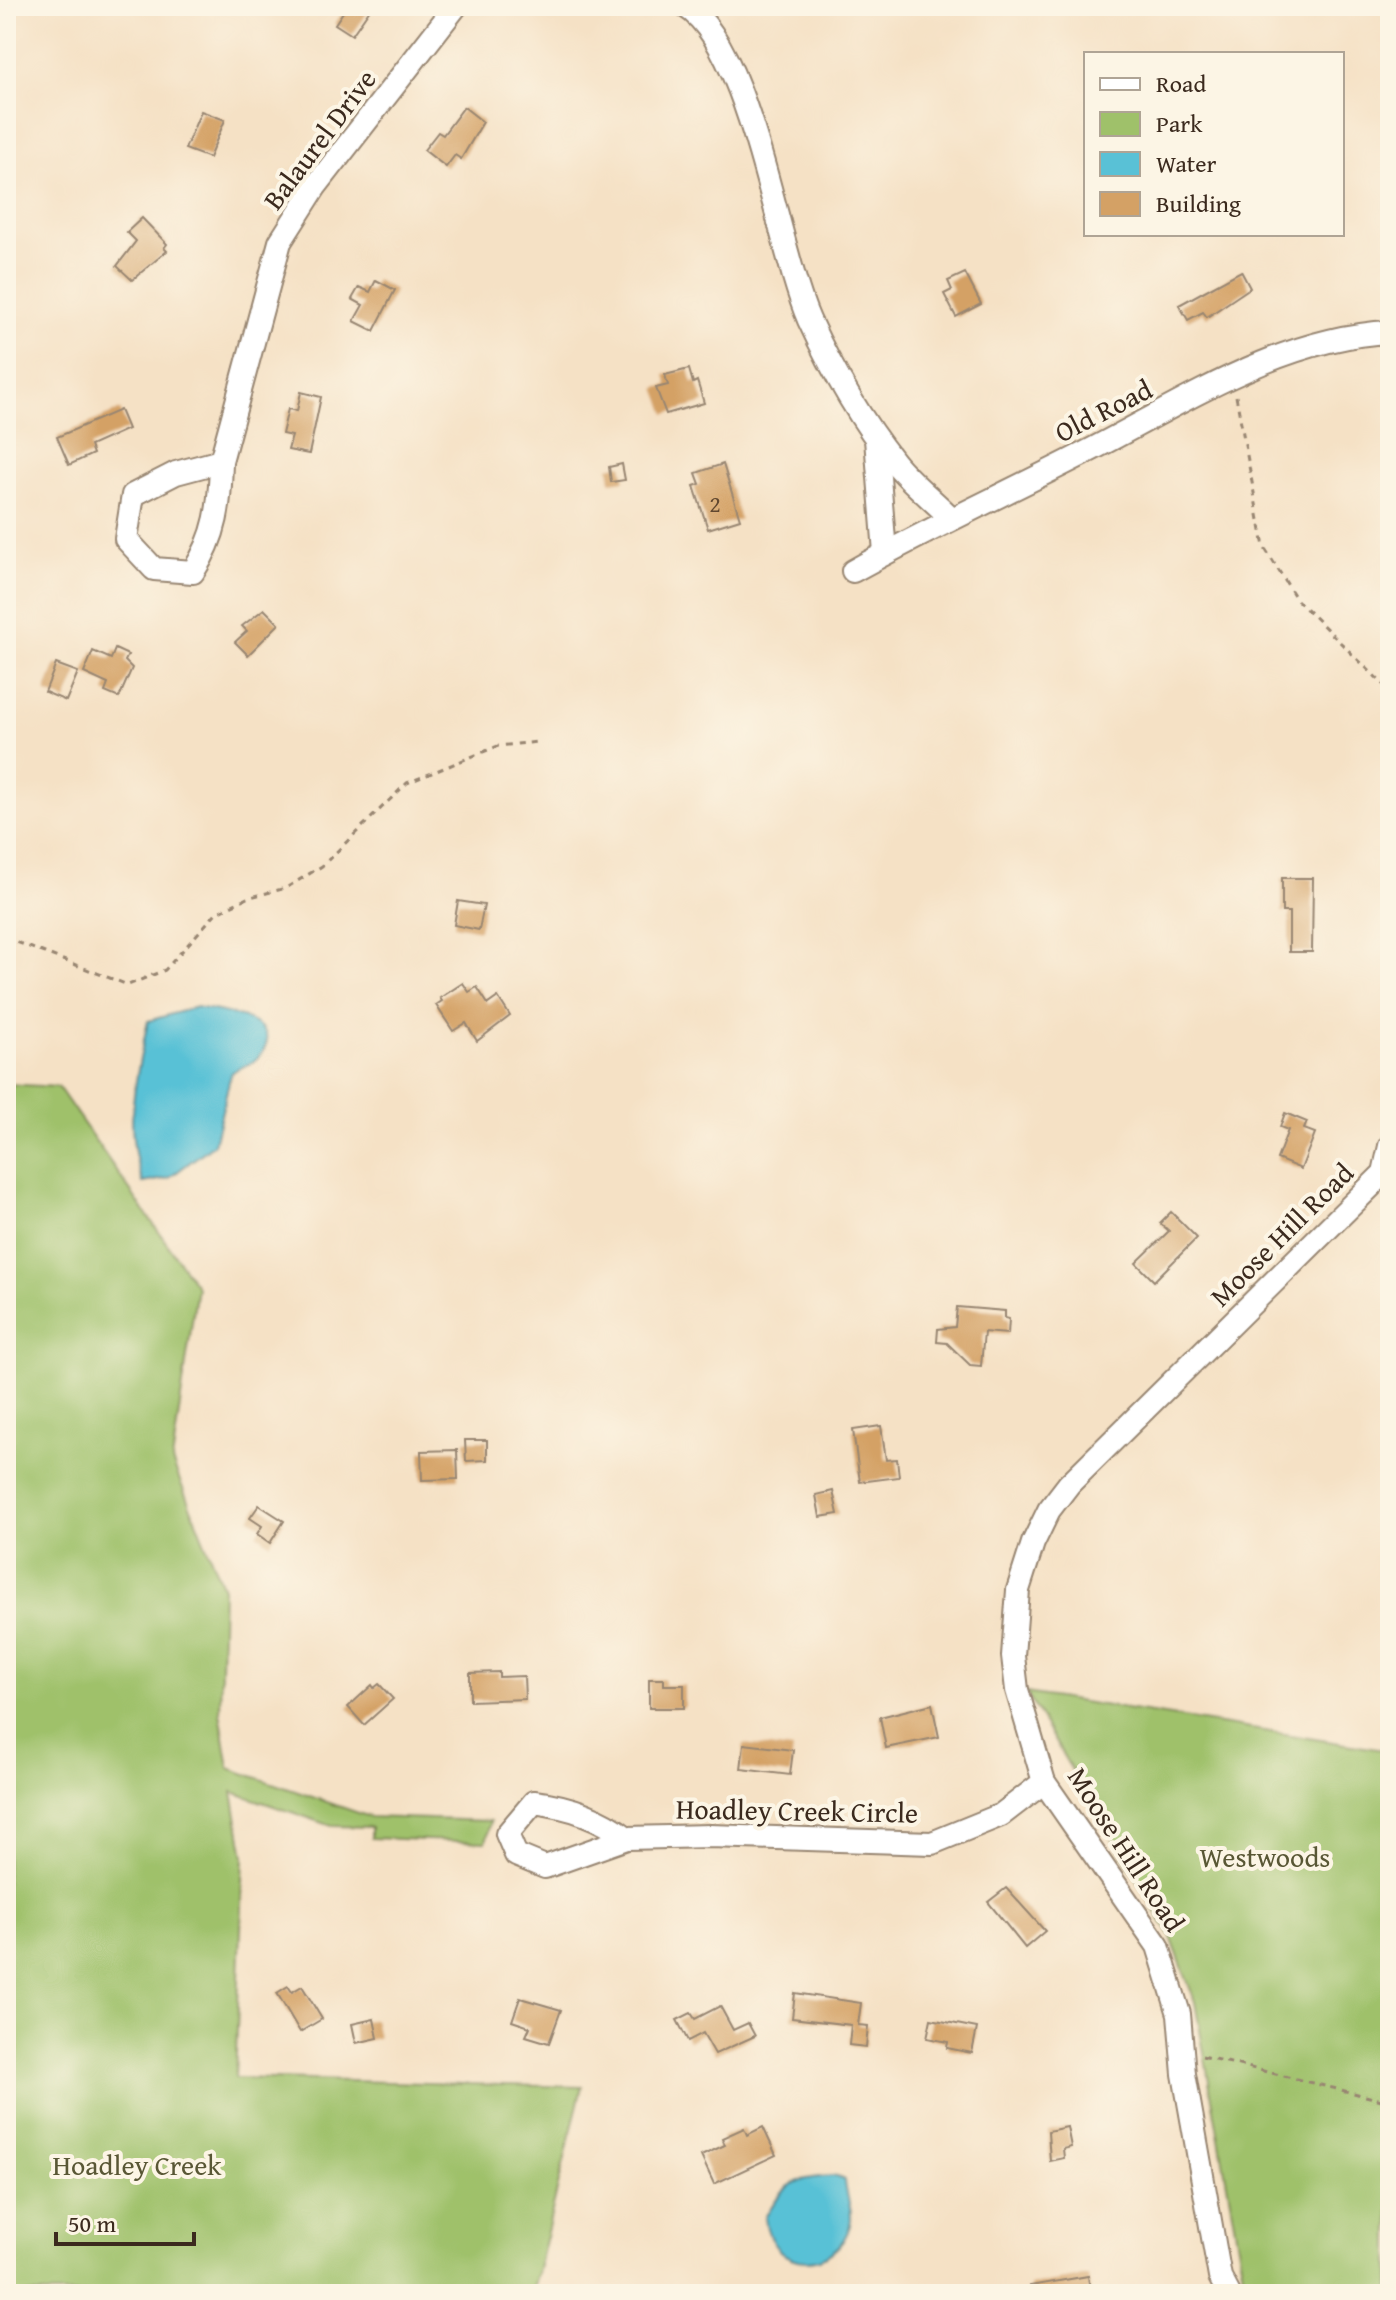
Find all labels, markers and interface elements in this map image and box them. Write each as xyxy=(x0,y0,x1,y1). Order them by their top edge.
legend xyxy=(1084,52,1344,236)
street label: Balaurel Drive xyxy=(253,60,385,218)
text: Road xyxy=(1156,66,1206,101)
text: Park xyxy=(1156,106,1203,141)
text: Water xyxy=(1156,146,1217,181)
text: Building xyxy=(1156,186,1241,221)
street label: Old Road xyxy=(1047,368,1159,452)
house number: 2 xyxy=(709,486,721,521)
street label: Moose Hill Road xyxy=(1200,1153,1362,1315)
street label: Moose Hill Road xyxy=(1058,1759,1196,1939)
street label: Hoadley Creek Circle xyxy=(675,1787,919,1833)
park label: Westwoods xyxy=(1200,1836,1330,1877)
park label: Hoadley Creek xyxy=(53,2144,222,2185)
scale bar xyxy=(56,2196,194,2246)
text: 50 m xyxy=(68,2206,116,2241)

